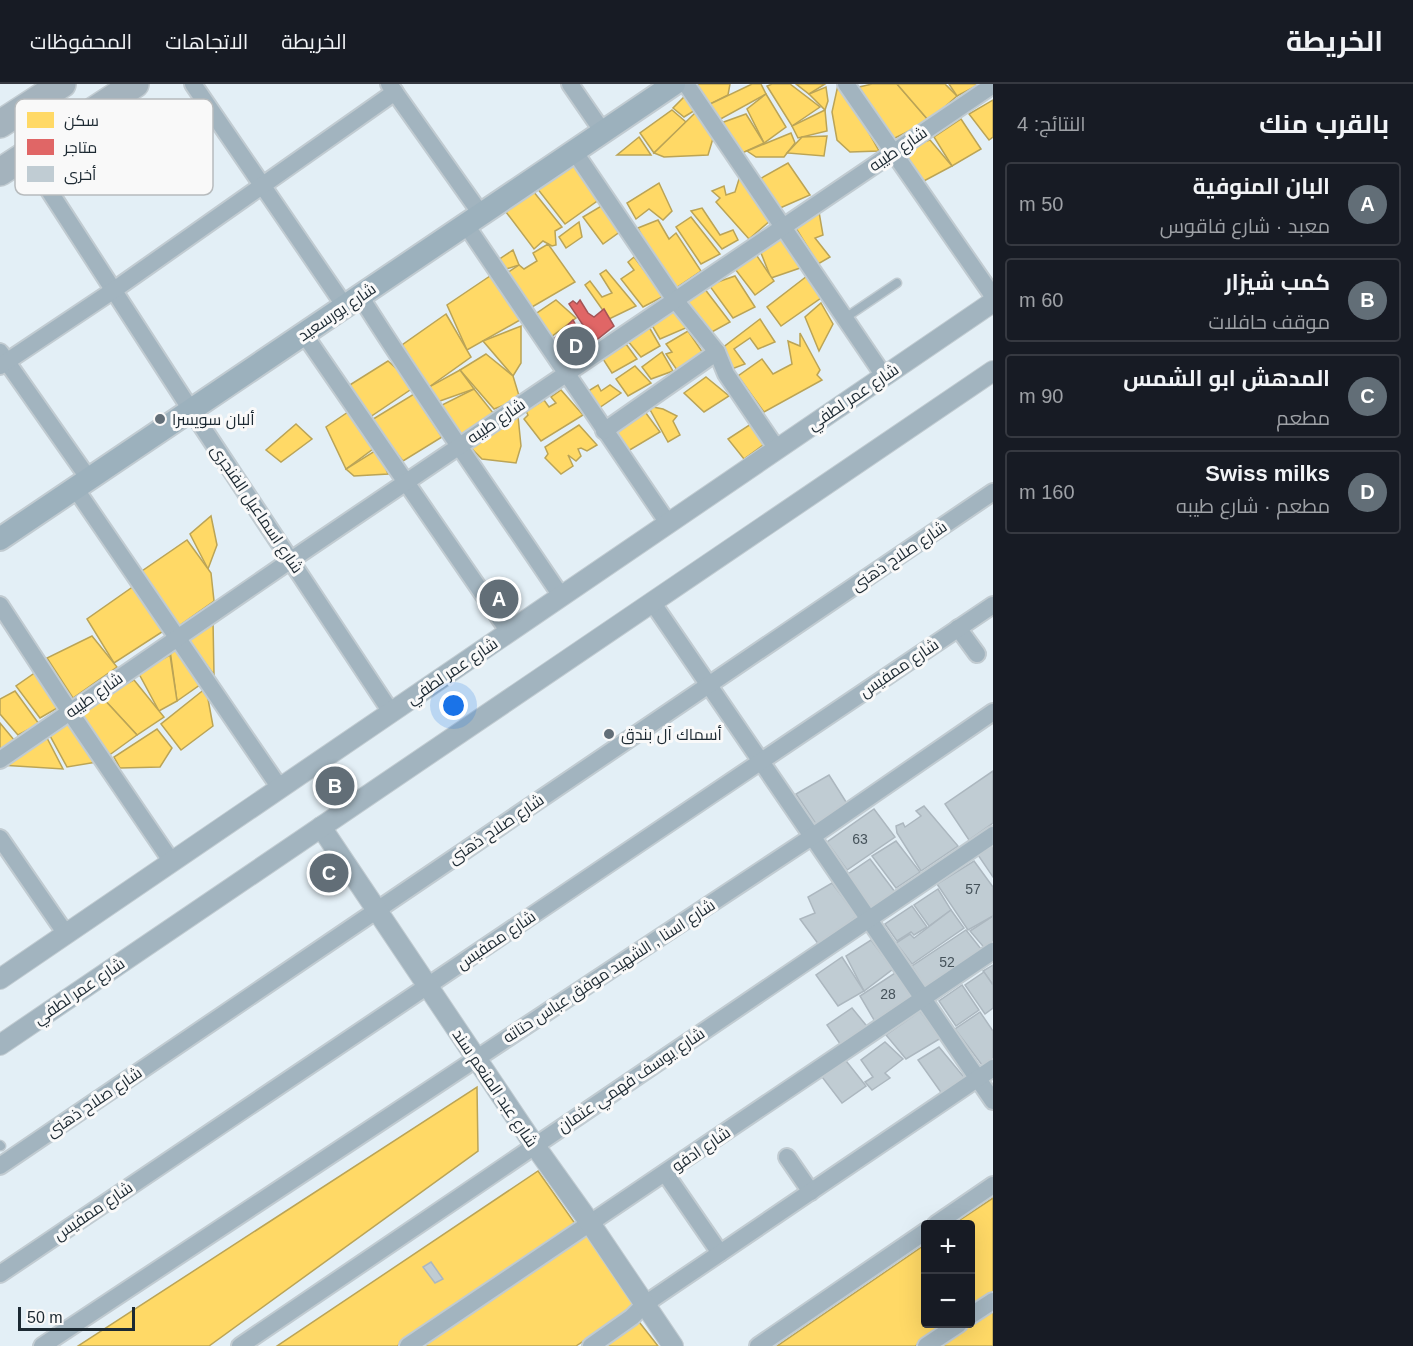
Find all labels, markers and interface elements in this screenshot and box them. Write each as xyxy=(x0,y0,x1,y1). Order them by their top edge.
text: الخريطة xyxy=(1286,26,1383,57)
text: المحفوظات xyxy=(30,30,132,53)
text: الاتجاهات xyxy=(165,30,248,53)
text: الخريطة xyxy=(281,30,347,53)
legend xyxy=(15,99,213,195)
text: بالقرب منك xyxy=(1259,109,1389,139)
text: سكن xyxy=(64,112,99,131)
text: النتائج: 4 xyxy=(1017,113,1086,135)
street label: شارع طيبه xyxy=(866,124,932,177)
text: متاجر xyxy=(63,139,97,157)
text: أخرى xyxy=(64,165,96,185)
text: البان المنوفية xyxy=(1193,174,1330,199)
text: 50 m xyxy=(1019,193,1063,215)
text: A xyxy=(1360,193,1375,215)
text: معبد · شارع فاقوس xyxy=(1160,215,1330,237)
text: كمب شيزار xyxy=(1225,270,1330,295)
street label: شارع بورسعيد xyxy=(295,280,381,347)
text: 60 m xyxy=(1019,289,1063,311)
text: B xyxy=(1360,289,1375,311)
text: موقف حافلات xyxy=(1208,311,1330,333)
pin: D xyxy=(556,324,596,368)
street label: شارع عمر لطفي xyxy=(804,360,904,438)
text: المدهش ابو الشمس xyxy=(1123,366,1330,391)
text: 90 m xyxy=(1019,385,1063,407)
text: C xyxy=(1360,385,1375,407)
street label: شارع طيبه xyxy=(464,396,530,449)
text: مطعم xyxy=(1276,407,1330,429)
place label: ألبان سويسرا xyxy=(172,410,255,430)
marker: ألبان سويسرا xyxy=(153,412,167,426)
street label: شارع اسماعيل الفنجرى xyxy=(205,442,306,578)
text: Swiss milks xyxy=(1205,461,1330,486)
text: 160 m xyxy=(1019,481,1075,503)
text: D xyxy=(1360,481,1375,503)
text: مطعم · شارع طيبه xyxy=(1176,495,1330,517)
street label: شارع صلاح ذهنى xyxy=(848,518,952,597)
pin: A xyxy=(480,576,518,622)
street label: شارع عمر لطفي xyxy=(403,634,503,712)
street label: شارع ممفيس xyxy=(856,635,943,703)
street label: شارع طيبه xyxy=(62,669,128,723)
your location xyxy=(439,691,468,720)
place label: أسماك آل بندق xyxy=(621,725,722,745)
marker: أسماك آل بندق xyxy=(602,727,616,741)
pin: B xyxy=(316,764,354,808)
street label: شارع صلاح ذهنى xyxy=(445,791,549,870)
house number: 63 xyxy=(852,831,868,847)
pin: C xyxy=(310,850,348,896)
house number: 57 xyxy=(965,881,981,897)
street label: شارع اسنا , الشهيد موفق عباس حتاته xyxy=(500,896,720,1048)
street label: شارع ممفيس xyxy=(453,907,540,975)
street label: شارع عمر لطفي xyxy=(30,954,130,1032)
house number: 52 xyxy=(939,954,955,970)
house number: 28 xyxy=(880,986,896,1002)
street label: شارع يوسف فهمي عثمان xyxy=(554,1024,710,1140)
street label: شارع عبد المنعم سند xyxy=(447,1026,541,1152)
street label: شارع صلاح ذهنى xyxy=(43,1064,147,1143)
street label: شارع ادفو xyxy=(669,1123,735,1177)
street label: شارع ممفيس xyxy=(50,1178,137,1246)
map controls xyxy=(921,1220,975,1328)
button: + xyxy=(921,1220,975,1274)
button: − xyxy=(921,1274,975,1328)
scale bar xyxy=(18,1304,135,1332)
text: 50 m xyxy=(27,1309,63,1326)

